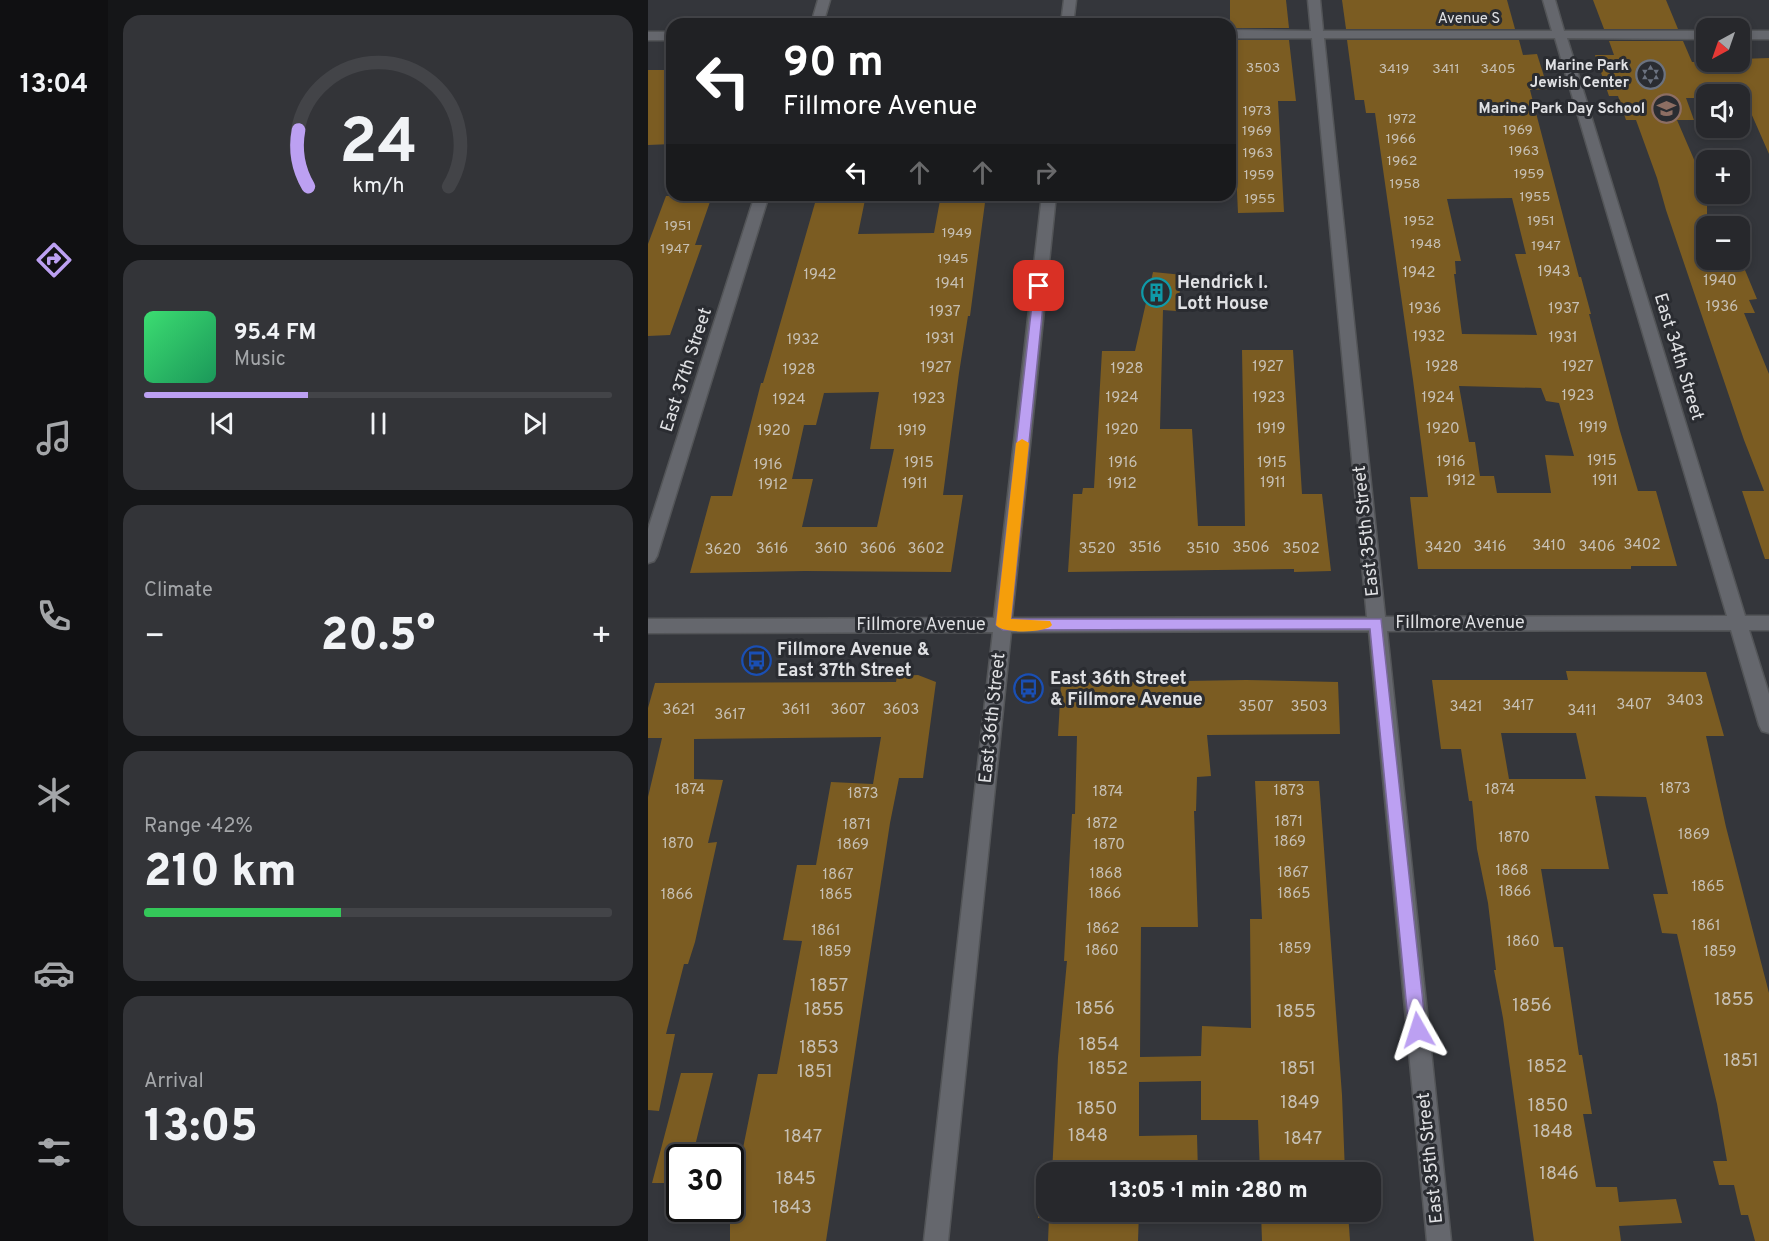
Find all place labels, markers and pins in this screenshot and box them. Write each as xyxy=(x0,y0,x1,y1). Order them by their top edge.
place label: Marine Park Jewish Center xyxy=(1530,57,1630,93)
synagogue icon: Marine Park Jewish Center xyxy=(1634,59,1666,91)
school or university icon: Marine Park Day School xyxy=(1650,93,1682,125)
place label: Marine Park Day School xyxy=(1479,100,1645,119)
pin xyxy=(1013,260,1064,311)
place label: Hendrick I. Lott House xyxy=(1177,272,1269,316)
building icon: Hendrick I. Lott House xyxy=(1140,277,1172,309)
place label: Fillmore Avenue & East 37th Street xyxy=(777,639,930,683)
bus stop icon: Fillmore Avenue & East 37th Street xyxy=(740,644,772,676)
place label: East 36th Street & Fillmore Avenue xyxy=(1050,668,1203,712)
bus stop icon: East 36th Street & Fillmore Avenue xyxy=(1013,673,1045,705)

